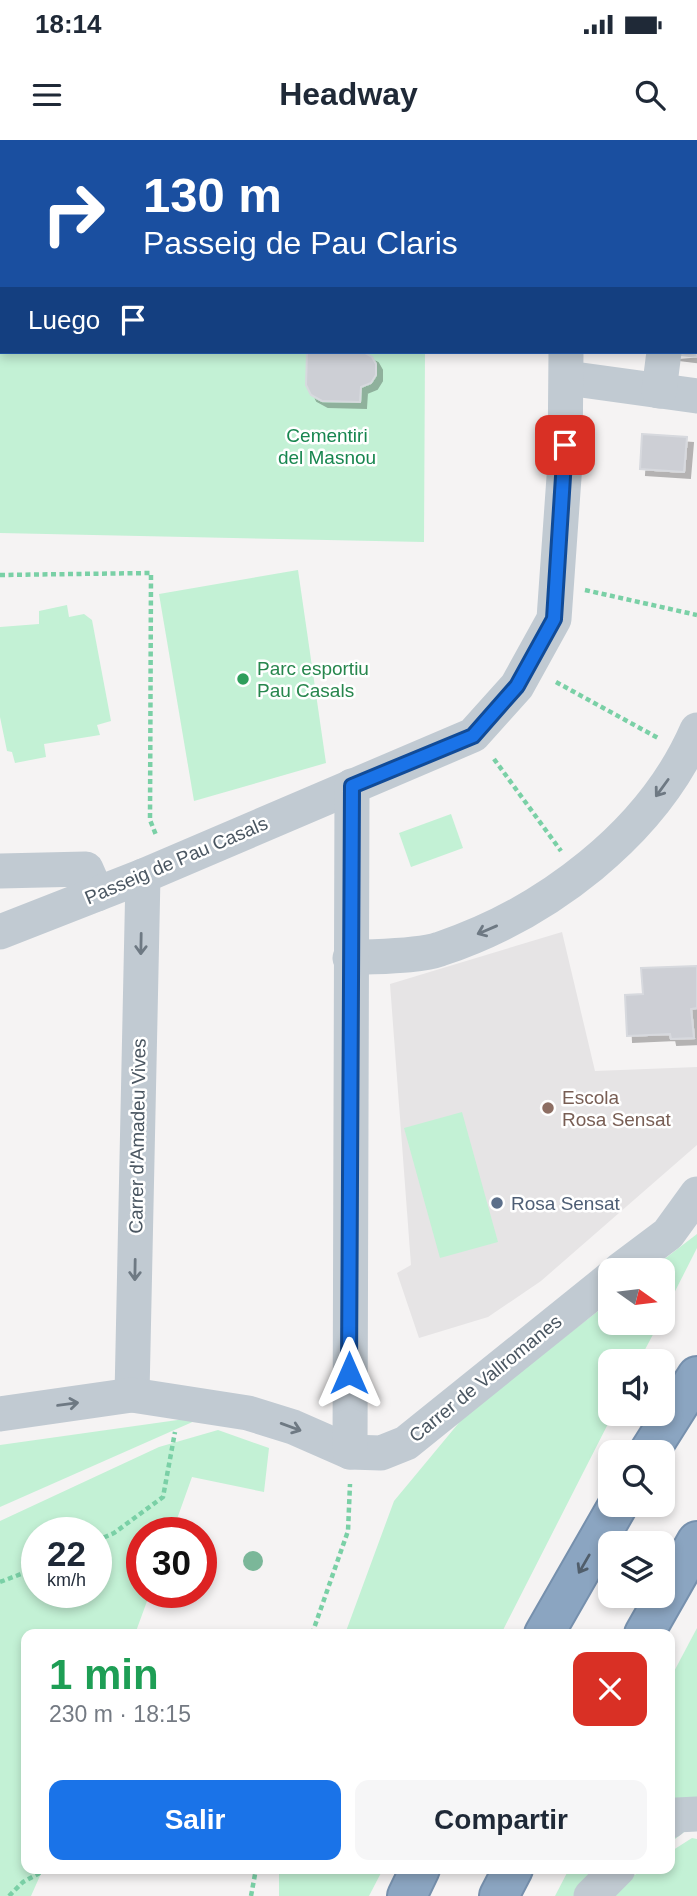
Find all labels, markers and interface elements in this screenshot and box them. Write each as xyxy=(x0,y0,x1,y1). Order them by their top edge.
text: 18:14 xyxy=(35,9,102,39)
icon: menu xyxy=(28,76,66,114)
text: Headway xyxy=(279,76,418,112)
icon: search xyxy=(631,76,669,114)
icon: right xyxy=(28,168,119,259)
text: 130 m xyxy=(143,168,282,222)
text: Passeig de Pau Claris xyxy=(143,225,458,261)
icon: arrive xyxy=(114,301,152,339)
text: Luego xyxy=(28,305,100,335)
pin xyxy=(535,415,595,475)
park label: Cementiri del Masnou xyxy=(278,425,376,468)
icon: arrive xyxy=(546,426,584,464)
place label: Parc esportiu Pau Casals xyxy=(257,658,369,701)
marker: Parc esportiu Pau Casals xyxy=(235,671,251,687)
one-way arrow xyxy=(654,778,669,797)
street label: Passeig de Pau Casals xyxy=(82,812,271,909)
one-way arrow xyxy=(477,924,499,937)
one-way arrow xyxy=(135,933,148,956)
street label: Carrer d'Amadeu Vives xyxy=(125,1038,150,1234)
place label: Escola Rosa Sensat xyxy=(562,1087,672,1130)
marker: Escola Rosa Sensat xyxy=(540,1100,556,1116)
place label: Rosa Sensat xyxy=(511,1193,621,1214)
marker: Rosa Sensat xyxy=(489,1195,505,1211)
one-way arrow xyxy=(128,1258,141,1281)
north arrow xyxy=(598,1258,676,1335)
map controls xyxy=(598,1258,675,1608)
street label: Carrer de Vallromanes xyxy=(405,1311,566,1446)
position arrow xyxy=(312,1336,386,1410)
button: sound xyxy=(598,1349,675,1426)
one-way arrow xyxy=(56,1398,78,1411)
one-way arrow xyxy=(279,1422,301,1434)
button: search xyxy=(598,1440,675,1517)
speed limit sign: 30 xyxy=(126,1517,217,1608)
button: layers xyxy=(598,1531,675,1608)
text: 22 xyxy=(47,1534,86,1573)
one-way arrow xyxy=(577,1554,591,1574)
text: km/h xyxy=(47,1570,86,1590)
text: 1 min xyxy=(49,1651,159,1698)
button: close xyxy=(573,1652,647,1726)
text: 230 m · 18:15 xyxy=(49,1701,191,1727)
button: Salir xyxy=(49,1780,341,1860)
button: Compartir xyxy=(355,1780,647,1860)

